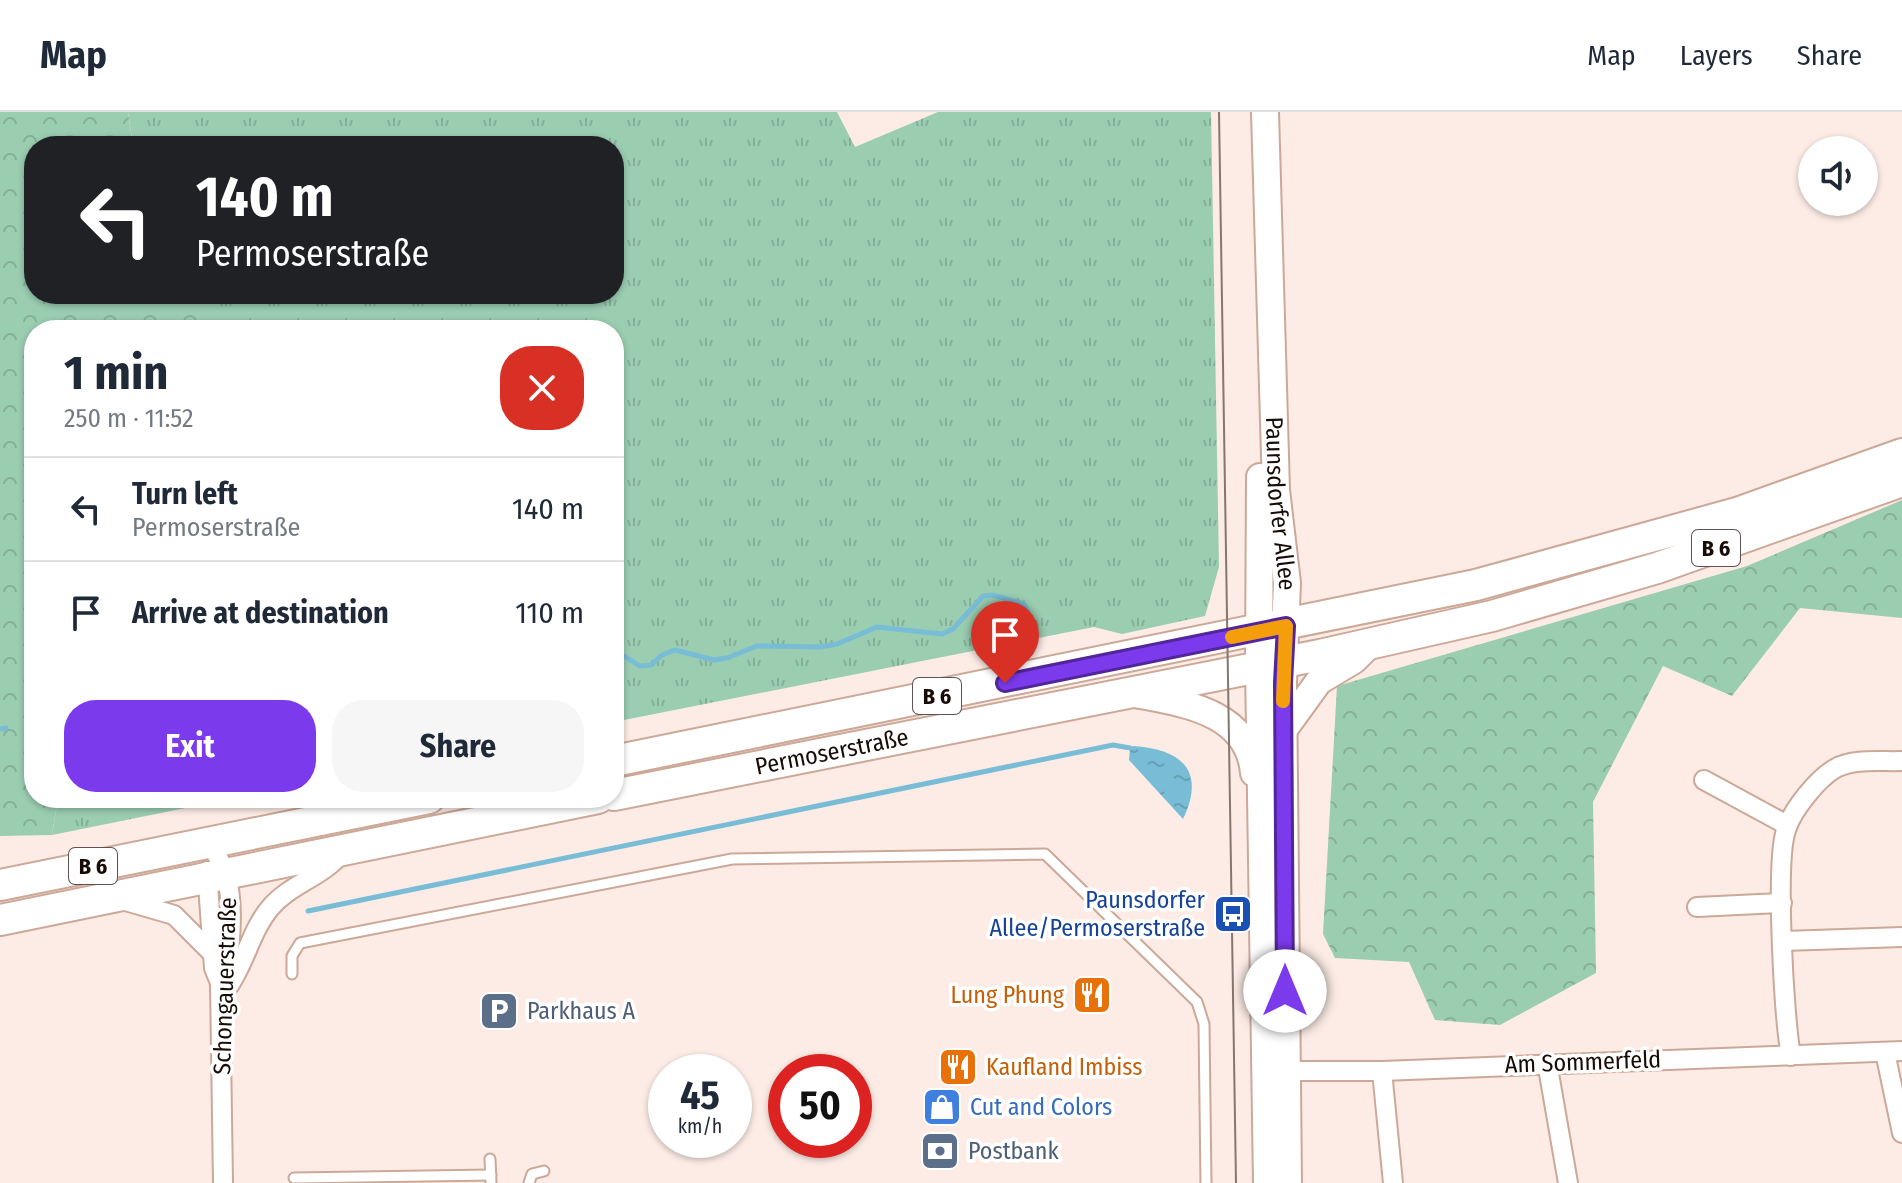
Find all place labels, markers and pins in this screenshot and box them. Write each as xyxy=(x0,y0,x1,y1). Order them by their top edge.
pin xyxy=(971,601,1039,683)
place label: Paunsdorfer Allee/Permoserstraße xyxy=(989,886,1206,942)
bus stop icon: Paunsdorfer Allee/Permoserstraße xyxy=(1212,893,1254,935)
restaurant icon: Lung Phung xyxy=(1071,974,1113,1016)
place label: Lung Phung xyxy=(950,981,1065,1009)
parking icon: Parkhaus A xyxy=(478,990,520,1032)
place label: Parkhaus A xyxy=(527,997,635,1025)
restaurant icon: Kaufland Imbiss xyxy=(937,1046,979,1088)
place label: Kaufland Imbiss xyxy=(986,1053,1143,1081)
shop icon: Cut and Colors xyxy=(921,1086,963,1128)
place label: Cut and Colors xyxy=(970,1093,1112,1121)
bank icon: Postbank xyxy=(919,1130,961,1172)
place label: Postbank xyxy=(968,1137,1060,1165)

